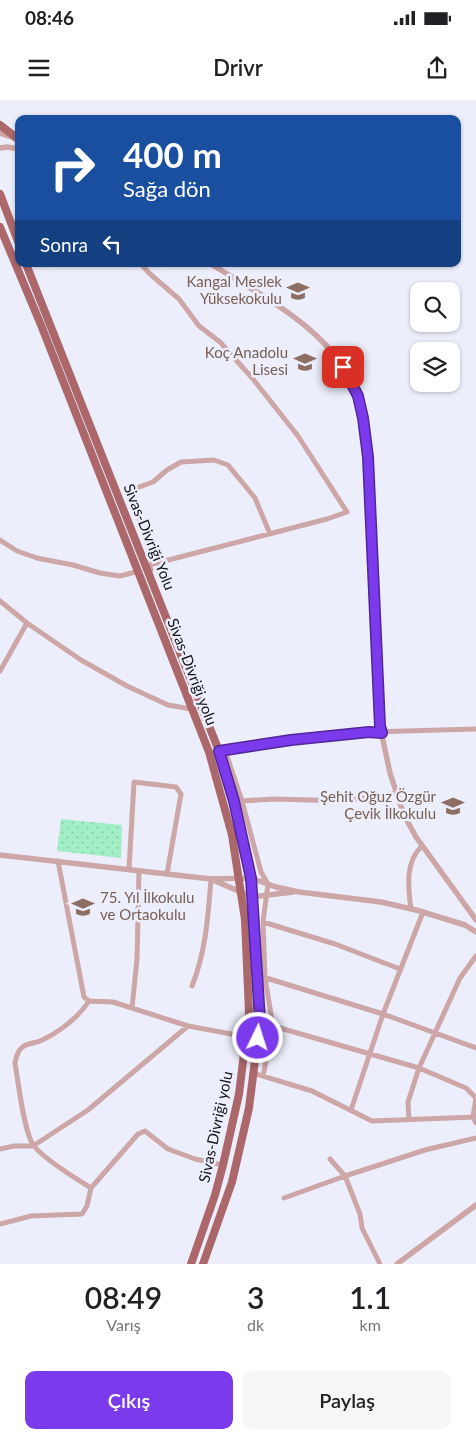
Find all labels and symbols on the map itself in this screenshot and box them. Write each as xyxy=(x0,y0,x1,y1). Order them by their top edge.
place label: Kangal Meslek Yüksekokulu xyxy=(186,272,282,307)
school or university icon: Kangal Meslek Yüksekokulu xyxy=(285,278,311,304)
place label: Koç Anadolu Lisesi xyxy=(205,343,288,378)
pin xyxy=(322,346,364,388)
school or university icon: Koç Anadolu Lisesi xyxy=(292,349,318,375)
street label: Sivas-Divriği Yolu xyxy=(120,481,179,592)
street label: Sivas-Divriği yolu xyxy=(164,616,222,728)
place label: Şehit Oğuz Özgür Çevik İlkokulu xyxy=(320,787,437,822)
school or university icon: Şehit Oğuz Özgür Çevik İlkokulu xyxy=(440,793,466,819)
place label: 75. Yıl İlkokulu ve Ortaokulu xyxy=(100,888,194,923)
school or university icon: 75. Yıl İlkokulu ve Ortaokulu xyxy=(70,894,96,920)
position arrow xyxy=(231,1011,283,1063)
street label: Sivas-Divriği yolu xyxy=(194,1070,236,1184)

